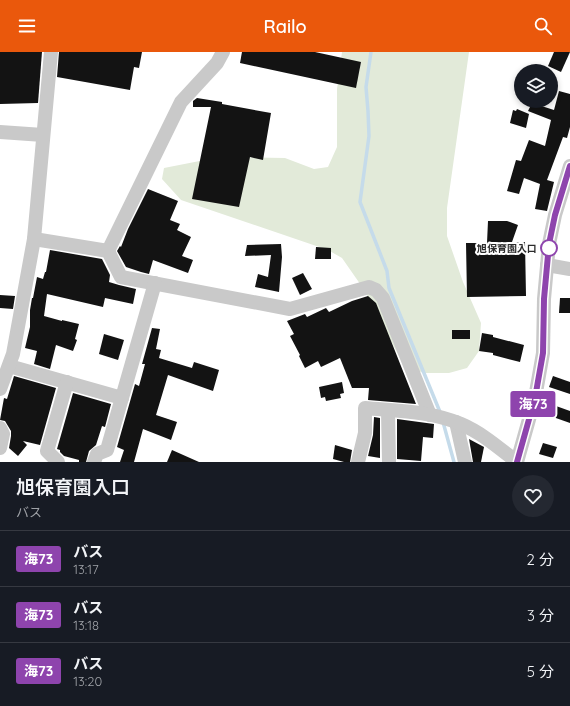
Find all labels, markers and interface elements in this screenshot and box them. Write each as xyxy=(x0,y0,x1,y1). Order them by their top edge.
icon: menu xyxy=(16,15,38,37)
text: Railo xyxy=(263,15,307,38)
icon: search xyxy=(532,15,554,37)
map controls xyxy=(514,64,558,108)
button: layers xyxy=(514,64,558,108)
marker: 旭保育園入口 xyxy=(540,239,558,257)
place label: 旭保育園入口 xyxy=(476,242,537,255)
line badge: 海73 xyxy=(510,391,556,417)
text: 海73 xyxy=(518,395,548,413)
text: 旭保育園入口 xyxy=(16,475,130,499)
button: heart xyxy=(512,475,554,517)
text: バス xyxy=(16,504,42,520)
text: バス xyxy=(73,542,103,561)
text: 海73 xyxy=(24,550,53,568)
text: 2 分 xyxy=(527,550,554,569)
text: 13:17 xyxy=(73,561,99,577)
text: バス xyxy=(73,598,103,617)
text: 海73 xyxy=(24,606,53,624)
text: 3 分 xyxy=(527,606,554,625)
text: 13:18 xyxy=(73,617,99,633)
text: バス xyxy=(73,654,103,673)
text: 海73 xyxy=(24,662,53,680)
text: 5 分 xyxy=(527,662,554,681)
text: 13:20 xyxy=(73,673,102,689)

